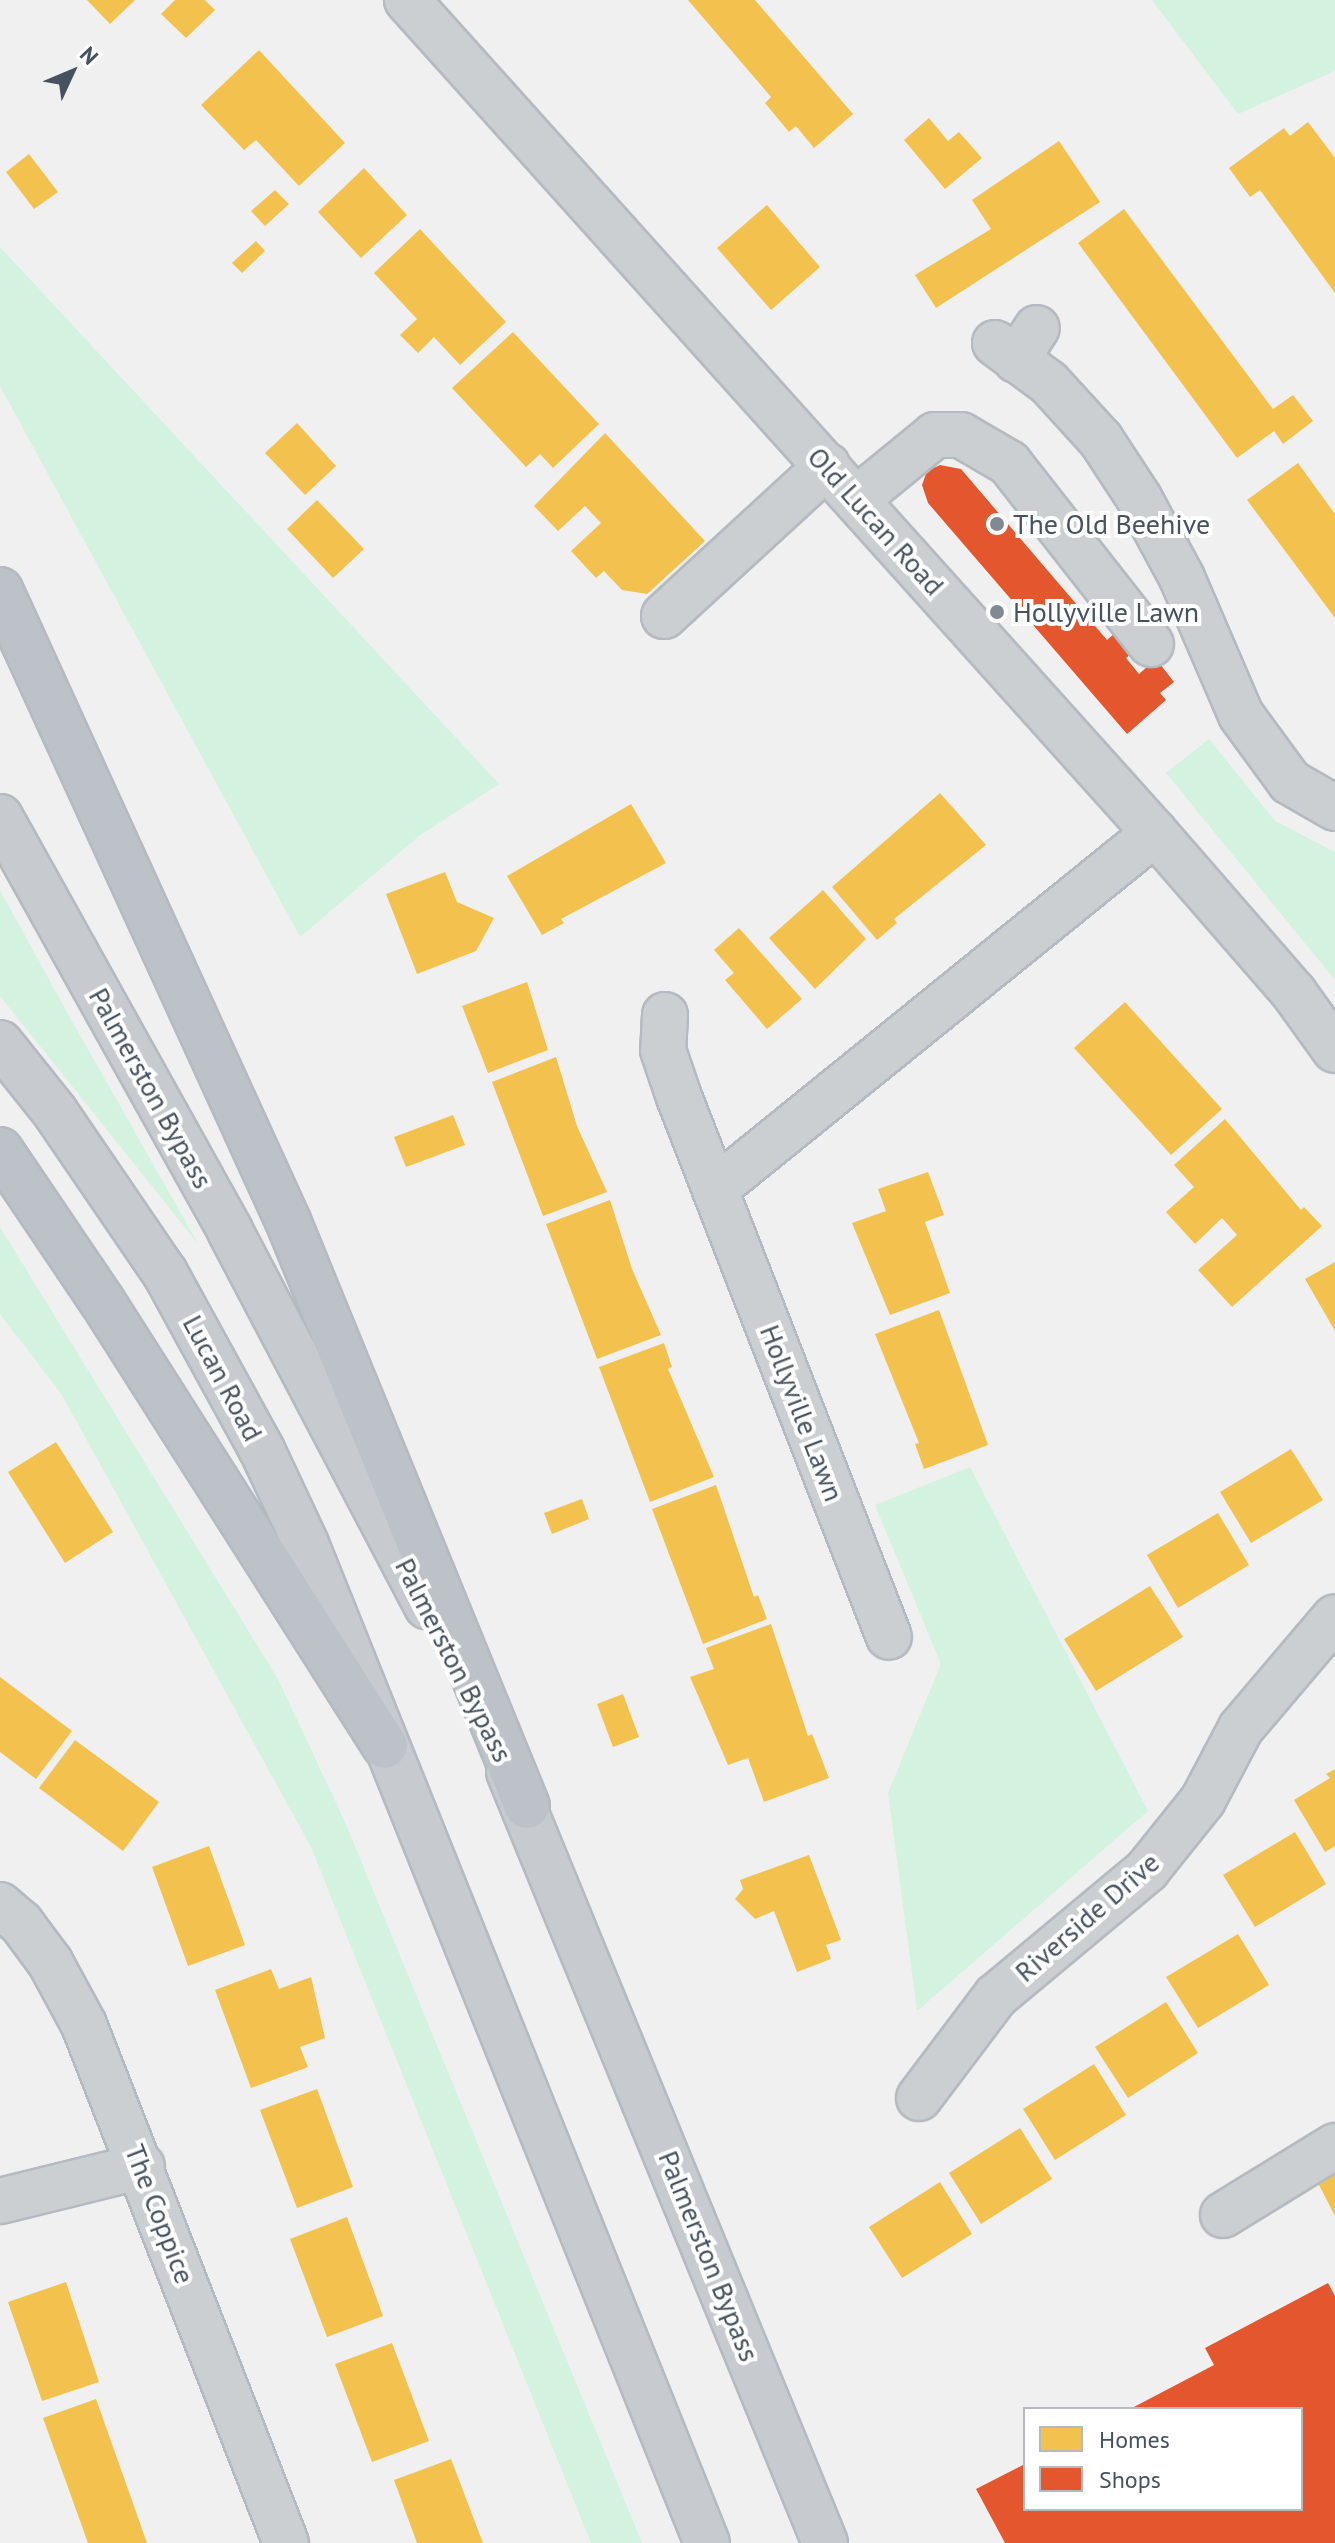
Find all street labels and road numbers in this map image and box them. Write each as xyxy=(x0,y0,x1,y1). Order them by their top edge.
street label: Old Lucan Road xyxy=(801,440,951,602)
street label: Palmerston Bypass xyxy=(82,982,220,1194)
street label: Lucan Road xyxy=(176,1309,270,1447)
street label: Hollyville Lawn xyxy=(753,1320,851,1506)
street label: Palmerston Bypass xyxy=(388,1553,520,1767)
street label: Riverside Drive xyxy=(1008,1845,1166,1989)
street label: The Coppice xyxy=(118,2140,202,2288)
street label: Palmerston Bypass xyxy=(651,2146,767,2366)

